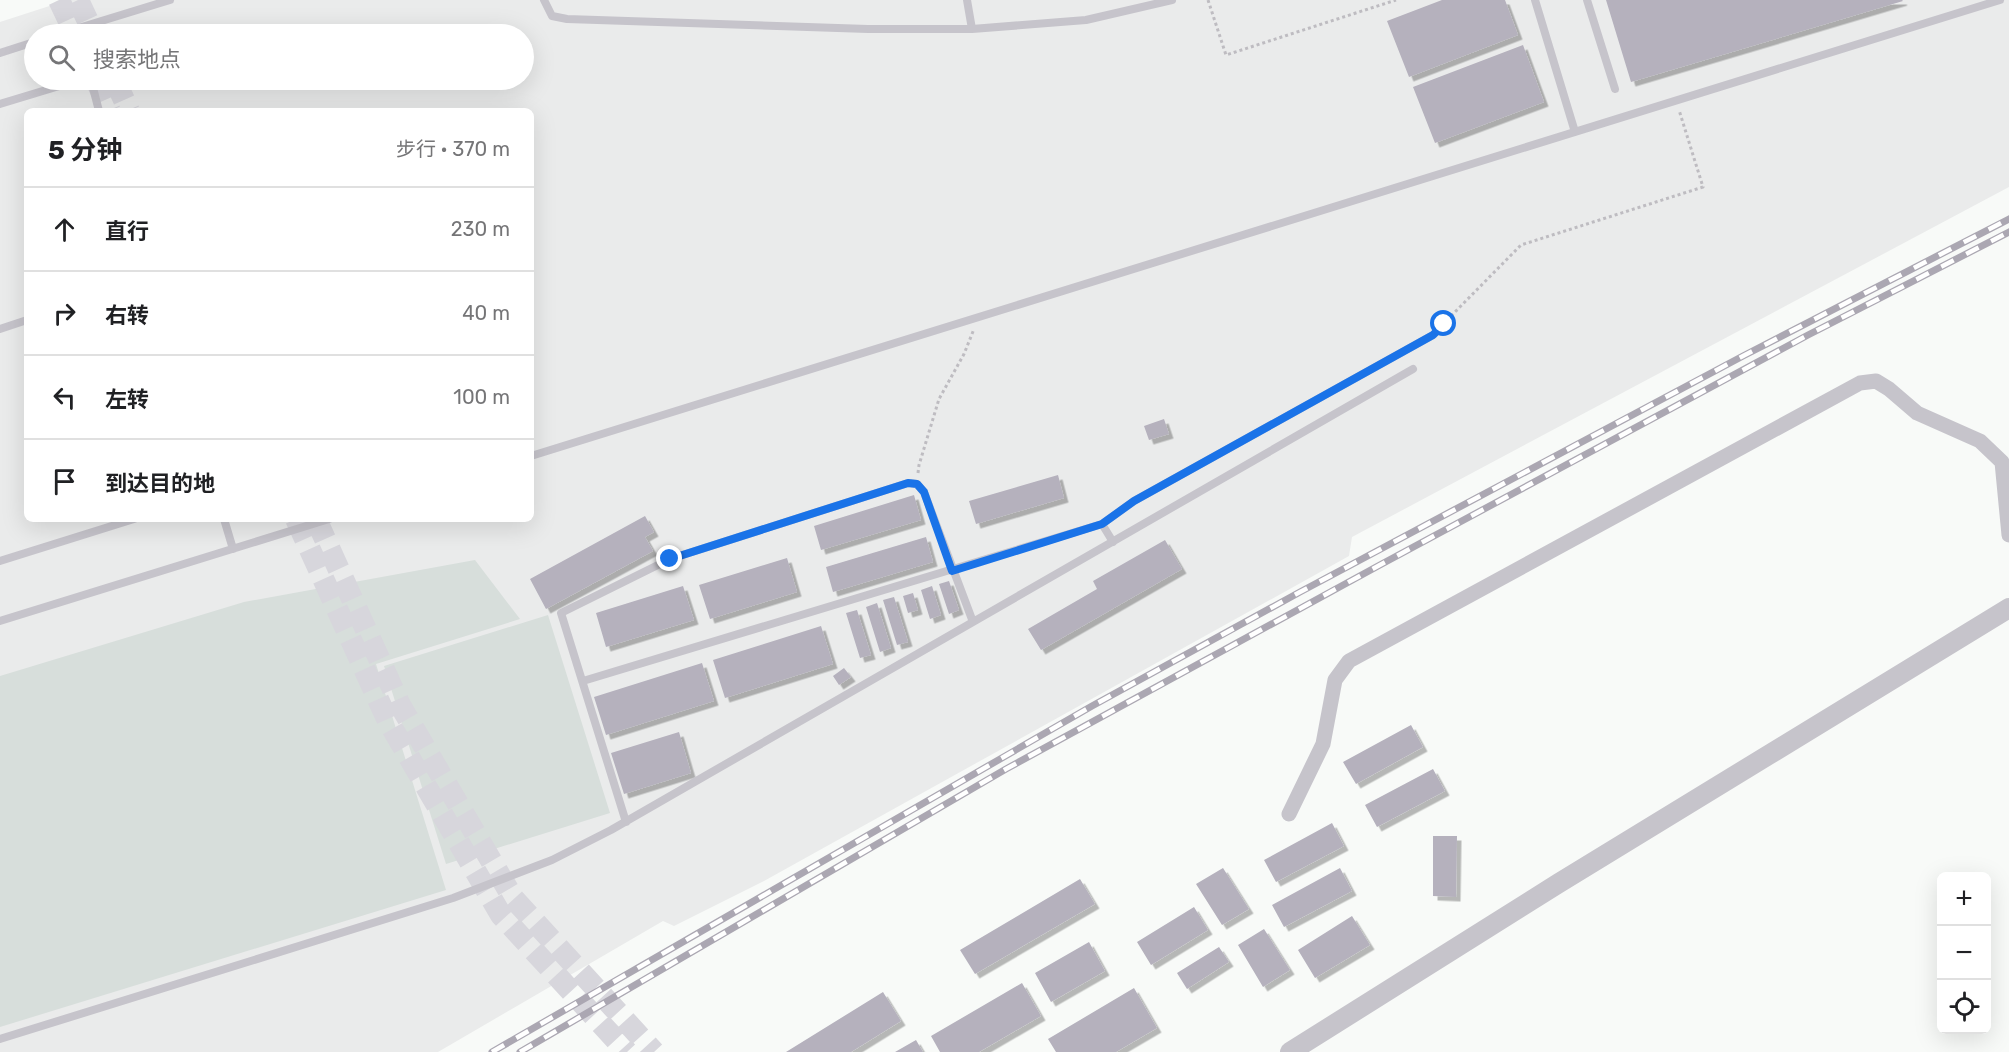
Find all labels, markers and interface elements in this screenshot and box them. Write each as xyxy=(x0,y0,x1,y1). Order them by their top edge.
search box xyxy=(24,24,534,90)
icon: search xyxy=(45,41,78,74)
text: 搜索地点 xyxy=(93,46,181,73)
text: 5 分钟 xyxy=(48,135,122,166)
text: 步行 · 370 m xyxy=(396,137,510,161)
icon: ahead xyxy=(48,213,81,246)
text: 230 m xyxy=(451,217,510,241)
text: 直行 xyxy=(105,218,149,245)
icon: right xyxy=(48,297,81,330)
text: 40 m xyxy=(462,301,510,325)
text: 右转 xyxy=(105,302,149,329)
route start xyxy=(1430,310,1456,336)
icon: left xyxy=(48,381,81,414)
text: 100 m xyxy=(453,385,510,409)
text: 左转 xyxy=(105,386,149,413)
icon: arrive xyxy=(48,465,81,498)
text: 到达目的地 xyxy=(105,470,215,497)
route end xyxy=(656,545,682,571)
map controls xyxy=(1937,872,1991,1034)
button: + xyxy=(1937,872,1991,926)
button: − xyxy=(1937,926,1991,980)
button: locate xyxy=(1937,980,1991,1034)

